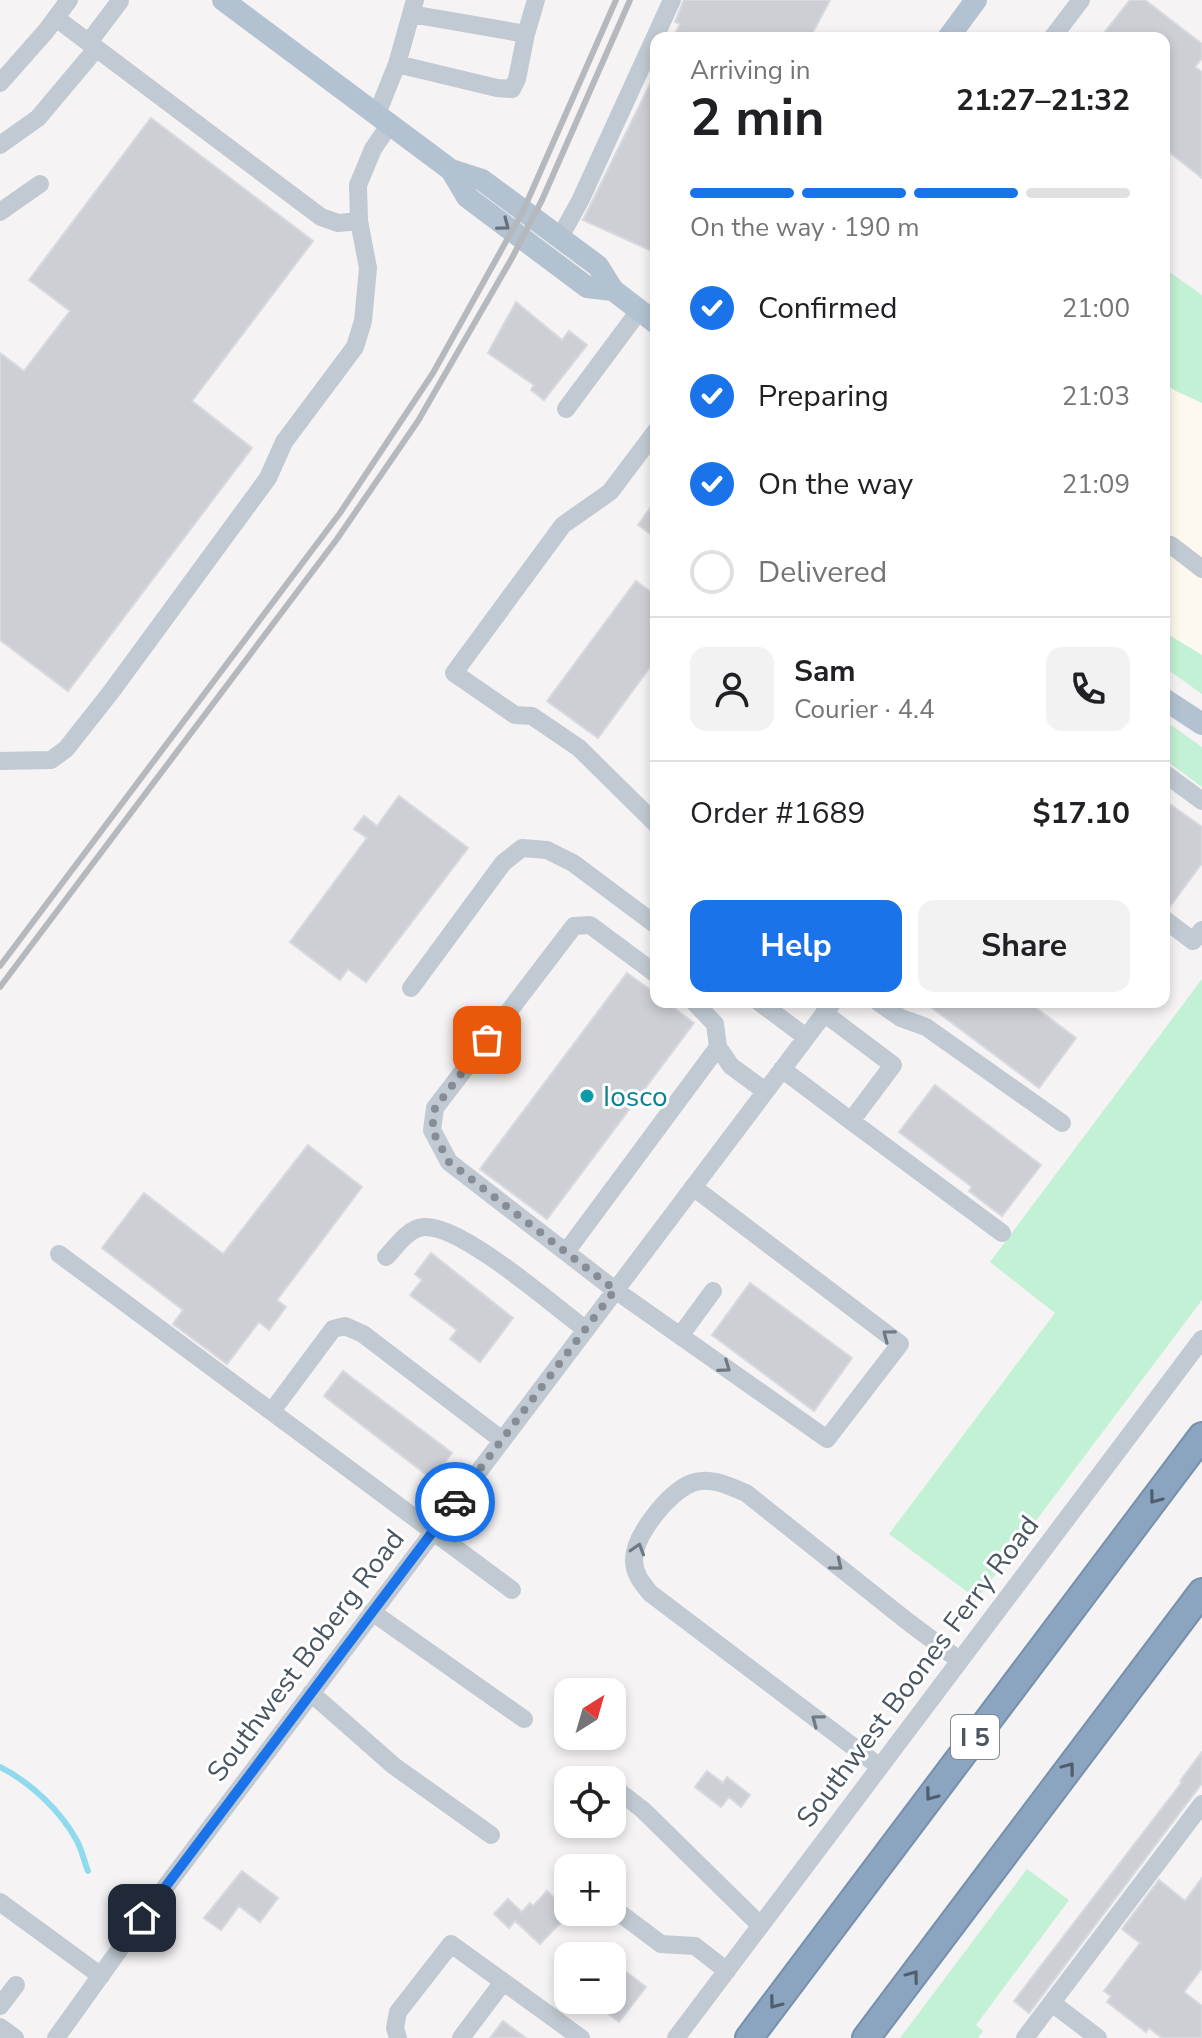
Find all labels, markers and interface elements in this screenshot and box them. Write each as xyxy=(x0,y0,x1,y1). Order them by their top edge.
text: Arriving in xyxy=(690,53,811,88)
text: 21:27–21:32 xyxy=(956,80,1130,121)
text: 2 min xyxy=(690,82,825,153)
text: On the way · 190 m xyxy=(690,210,919,245)
one-way arrow xyxy=(495,215,510,230)
icon: check xyxy=(690,286,734,330)
text: Confirmed xyxy=(758,288,898,329)
text: 21:00 xyxy=(1062,291,1130,326)
icon: check xyxy=(690,374,734,418)
text: Preparing xyxy=(758,376,889,417)
text: 21:03 xyxy=(1062,379,1130,414)
icon: check xyxy=(690,462,734,506)
text: On the way xyxy=(758,464,913,505)
text: 21:09 xyxy=(1062,467,1130,502)
text: Delivered xyxy=(758,552,887,593)
button: person xyxy=(690,647,774,731)
button: phone xyxy=(1046,647,1130,731)
text: Sam xyxy=(794,651,856,692)
text: Courier · 4.4 xyxy=(794,692,935,727)
text: Order #1689 xyxy=(690,793,865,834)
text: $17.10 xyxy=(1033,793,1130,834)
button: Help xyxy=(690,900,902,992)
button: Share xyxy=(918,900,1130,992)
pin xyxy=(453,1006,521,1074)
icon: bag xyxy=(465,1018,509,1062)
place label: Iosco xyxy=(603,1078,667,1116)
marker: Iosco xyxy=(578,1087,596,1105)
one-way arrow xyxy=(882,1331,897,1345)
one-way arrow xyxy=(716,1357,730,1372)
courier xyxy=(415,1462,495,1542)
icon: car xyxy=(433,1480,477,1524)
one-way arrow xyxy=(1150,1489,1165,1504)
street label: Southwest Boones Ferry Road xyxy=(788,1508,1048,1835)
street label: Southwest Boberg Road xyxy=(198,1522,413,1790)
one-way arrow xyxy=(629,1543,645,1557)
one-way arrow xyxy=(828,1555,842,1570)
north arrow xyxy=(554,1678,626,1750)
map controls xyxy=(554,1678,626,2014)
one-way arrow xyxy=(811,1715,826,1730)
road number: I 5 xyxy=(951,1715,999,1759)
one-way arrow xyxy=(1060,1762,1074,1777)
button: locate xyxy=(554,1766,626,1838)
one-way arrow xyxy=(927,1786,941,1801)
button: + xyxy=(554,1854,626,1926)
pin xyxy=(108,1884,176,1952)
icon: home xyxy=(120,1896,164,1940)
button: − xyxy=(554,1942,626,2014)
one-way arrow xyxy=(903,1970,917,1985)
one-way arrow xyxy=(770,1994,784,2009)

